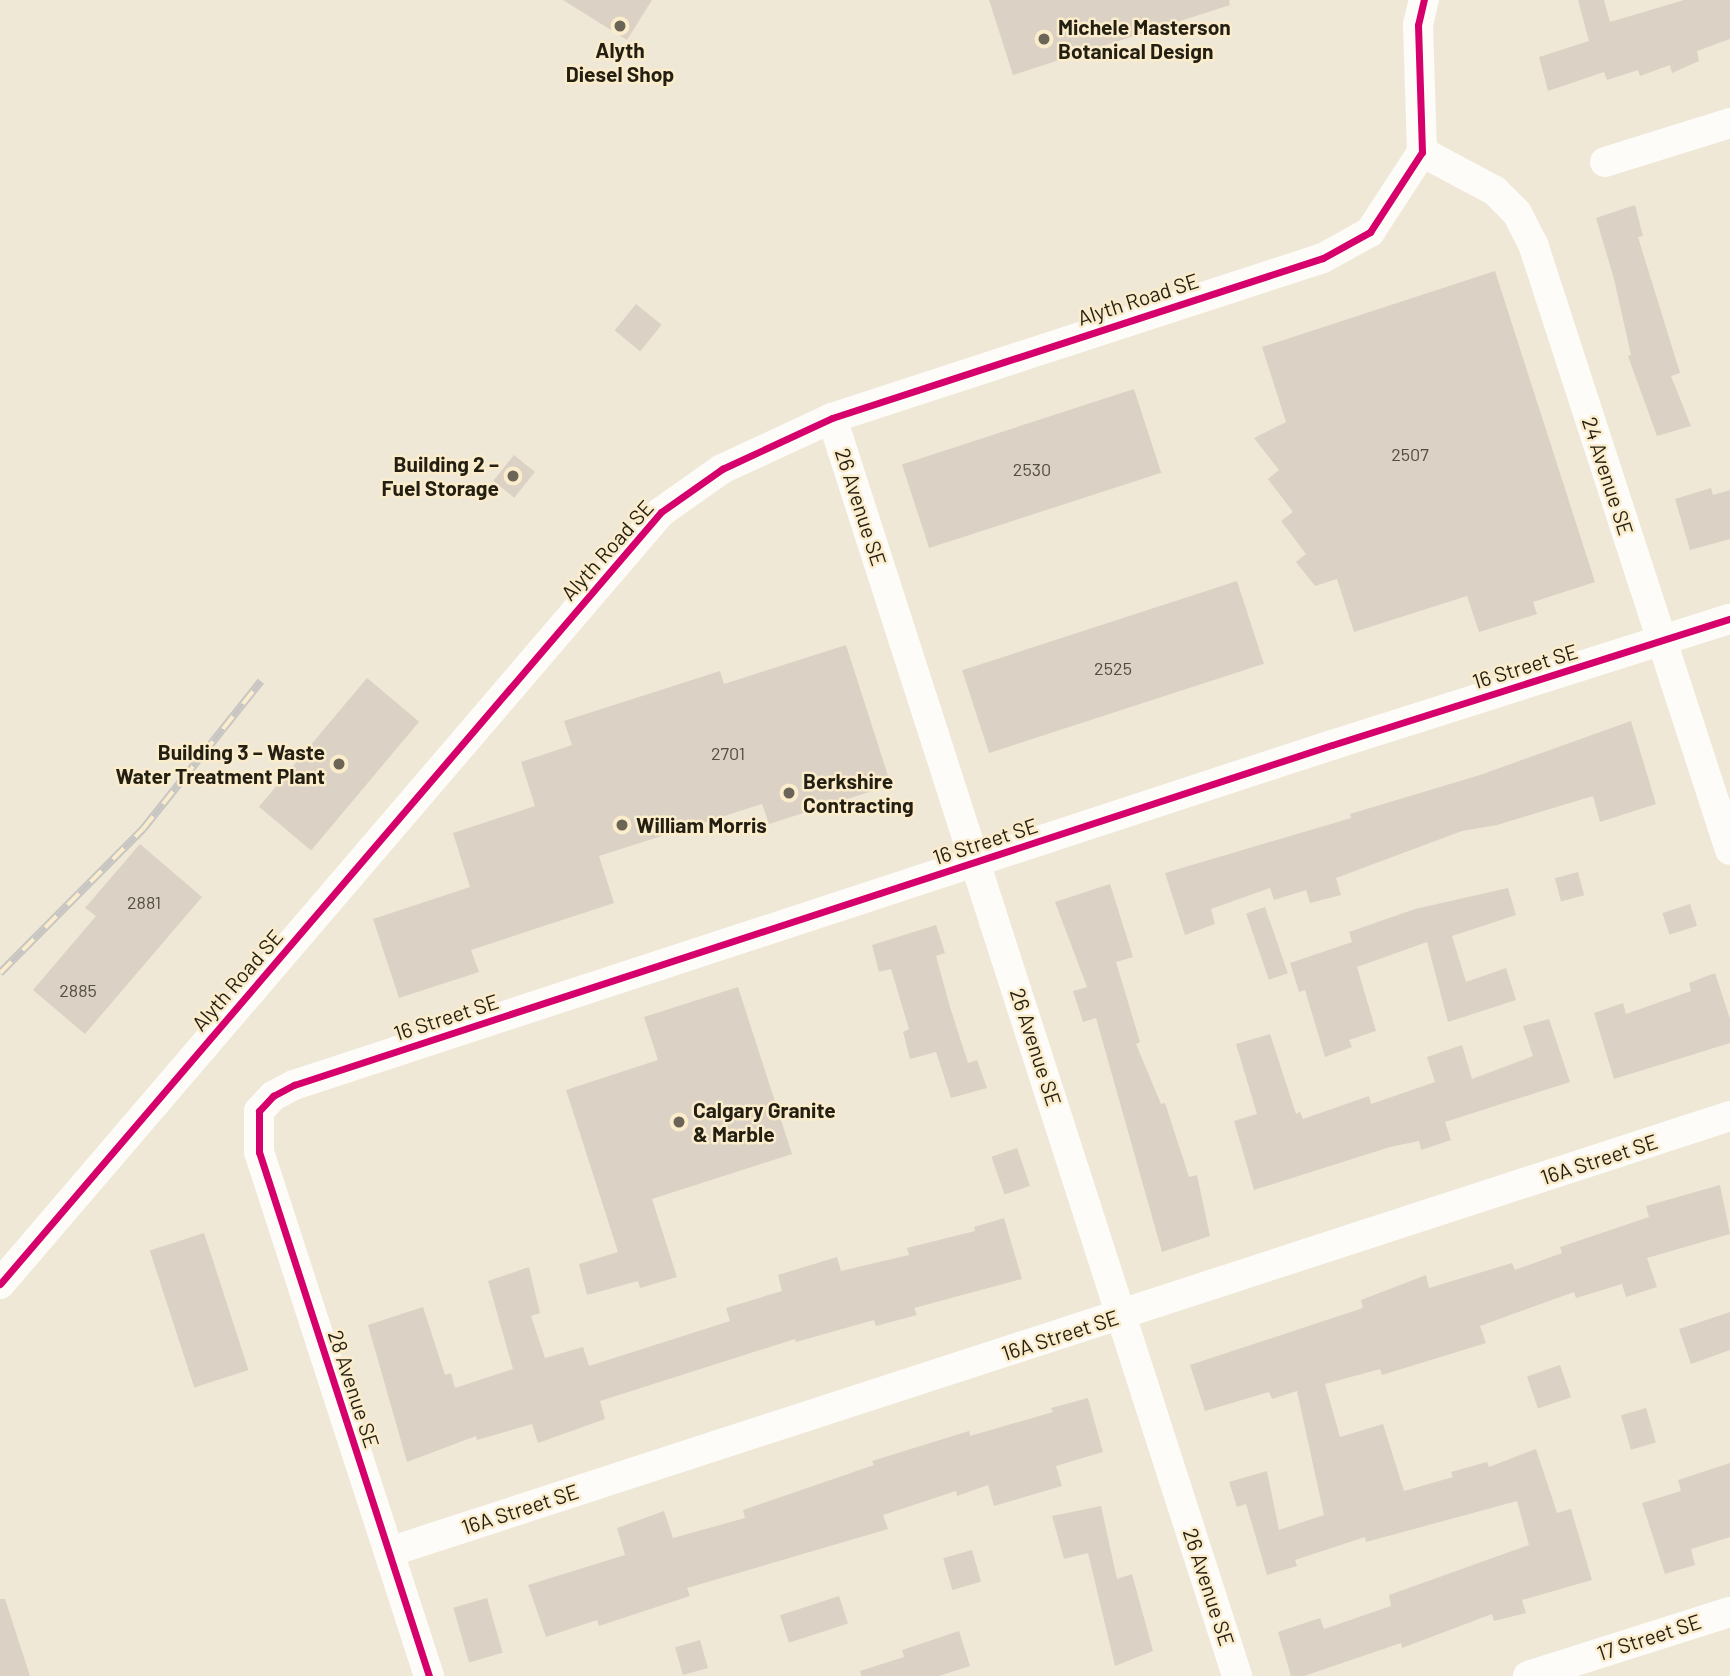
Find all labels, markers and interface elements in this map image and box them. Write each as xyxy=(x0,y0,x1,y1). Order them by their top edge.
place label: Michele Masterson Botanical Design xyxy=(1058,14,1231,64)
marker: Alyth Diesel Shop xyxy=(612,18,628,34)
marker: Michele Masterson Botanical Design xyxy=(1036,31,1052,47)
place label: Alyth Diesel Shop xyxy=(566,37,674,87)
street label: Alyth Road SE xyxy=(1074,268,1202,330)
street label: 24 Avenue SE xyxy=(1577,414,1639,538)
house number: 2507 xyxy=(1391,443,1429,465)
street label: 26 Avenue SE xyxy=(830,445,892,569)
place label: Building 2 – Fuel Storage xyxy=(382,451,499,501)
house number: 2530 xyxy=(1013,458,1051,480)
marker: Building 2 – Fuel Storage xyxy=(505,468,521,484)
street label: Alyth Road SE xyxy=(555,495,659,605)
street label: 16 Street SE xyxy=(1469,638,1581,694)
house number: 2525 xyxy=(1094,657,1132,679)
place label: Building 3 – Waste Water Treatment Plant xyxy=(116,739,325,789)
house number: 2701 xyxy=(711,742,745,764)
marker: Building 3 – Waste Water Treatment Plant xyxy=(331,756,347,772)
place label: Berkshire Contracting xyxy=(803,768,914,818)
marker: Berkshire Contracting xyxy=(781,785,797,801)
place label: William Morris xyxy=(636,812,767,838)
street label: 16 Street SE xyxy=(929,812,1041,870)
marker: William Morris xyxy=(614,817,630,833)
house number: 2881 xyxy=(127,891,161,913)
street label: Alyth Road SE xyxy=(186,924,288,1036)
house number: 2885 xyxy=(59,979,97,1001)
street label: 26 Avenue SE xyxy=(1005,985,1067,1109)
street label: 16 Street SE xyxy=(390,988,502,1046)
place label: Calgary Granite & Marble xyxy=(693,1097,836,1147)
marker: Calgary Granite & Marble xyxy=(671,1114,687,1130)
street label: 16A Street SE xyxy=(1537,1128,1661,1190)
street label: 16A Street SE xyxy=(998,1304,1122,1366)
street label: 28 Avenue SE xyxy=(323,1327,385,1451)
street label: 16A Street SE xyxy=(458,1478,582,1540)
street label: 26 Avenue SE xyxy=(1178,1525,1240,1649)
street label: 17 Street SE xyxy=(1594,1608,1704,1666)

